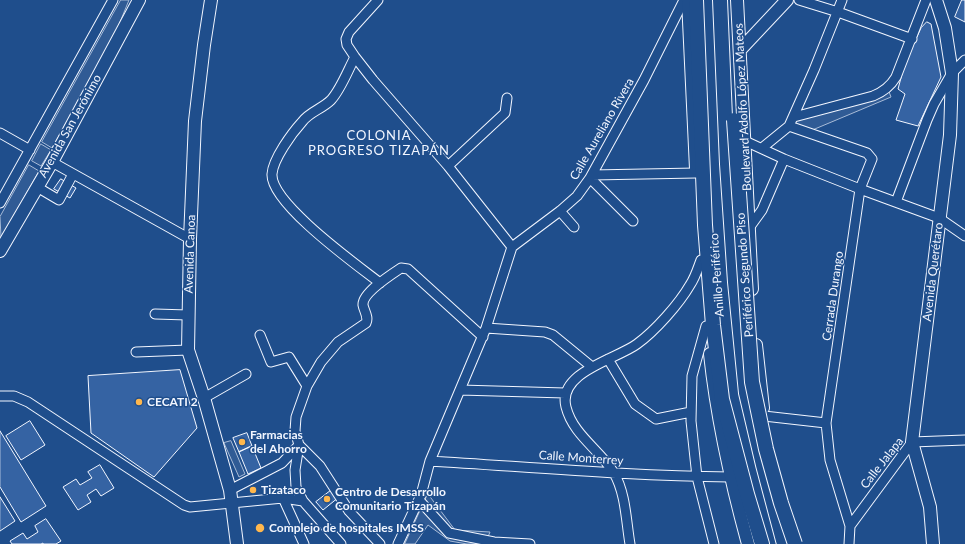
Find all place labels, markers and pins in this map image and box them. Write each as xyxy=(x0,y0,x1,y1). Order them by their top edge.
place label: CECATI 2 xyxy=(147,395,198,409)
marker: CECATI 2 xyxy=(134,397,144,407)
place label: Farmacias del Ahorro xyxy=(250,428,307,456)
marker: Farmacias del Ahorro xyxy=(237,437,247,447)
place label: Tizataco xyxy=(261,483,306,497)
marker: Tizataco xyxy=(248,485,258,495)
place label: Centro de Desarrollo Comunitario Tizapán xyxy=(335,485,446,513)
marker: Centro de Desarrollo Comunitario Tizapán xyxy=(322,494,332,504)
place label: Complejo de hospitales IMSS xyxy=(269,521,424,535)
marker: Complejo de hospitales IMSS xyxy=(254,522,266,534)

